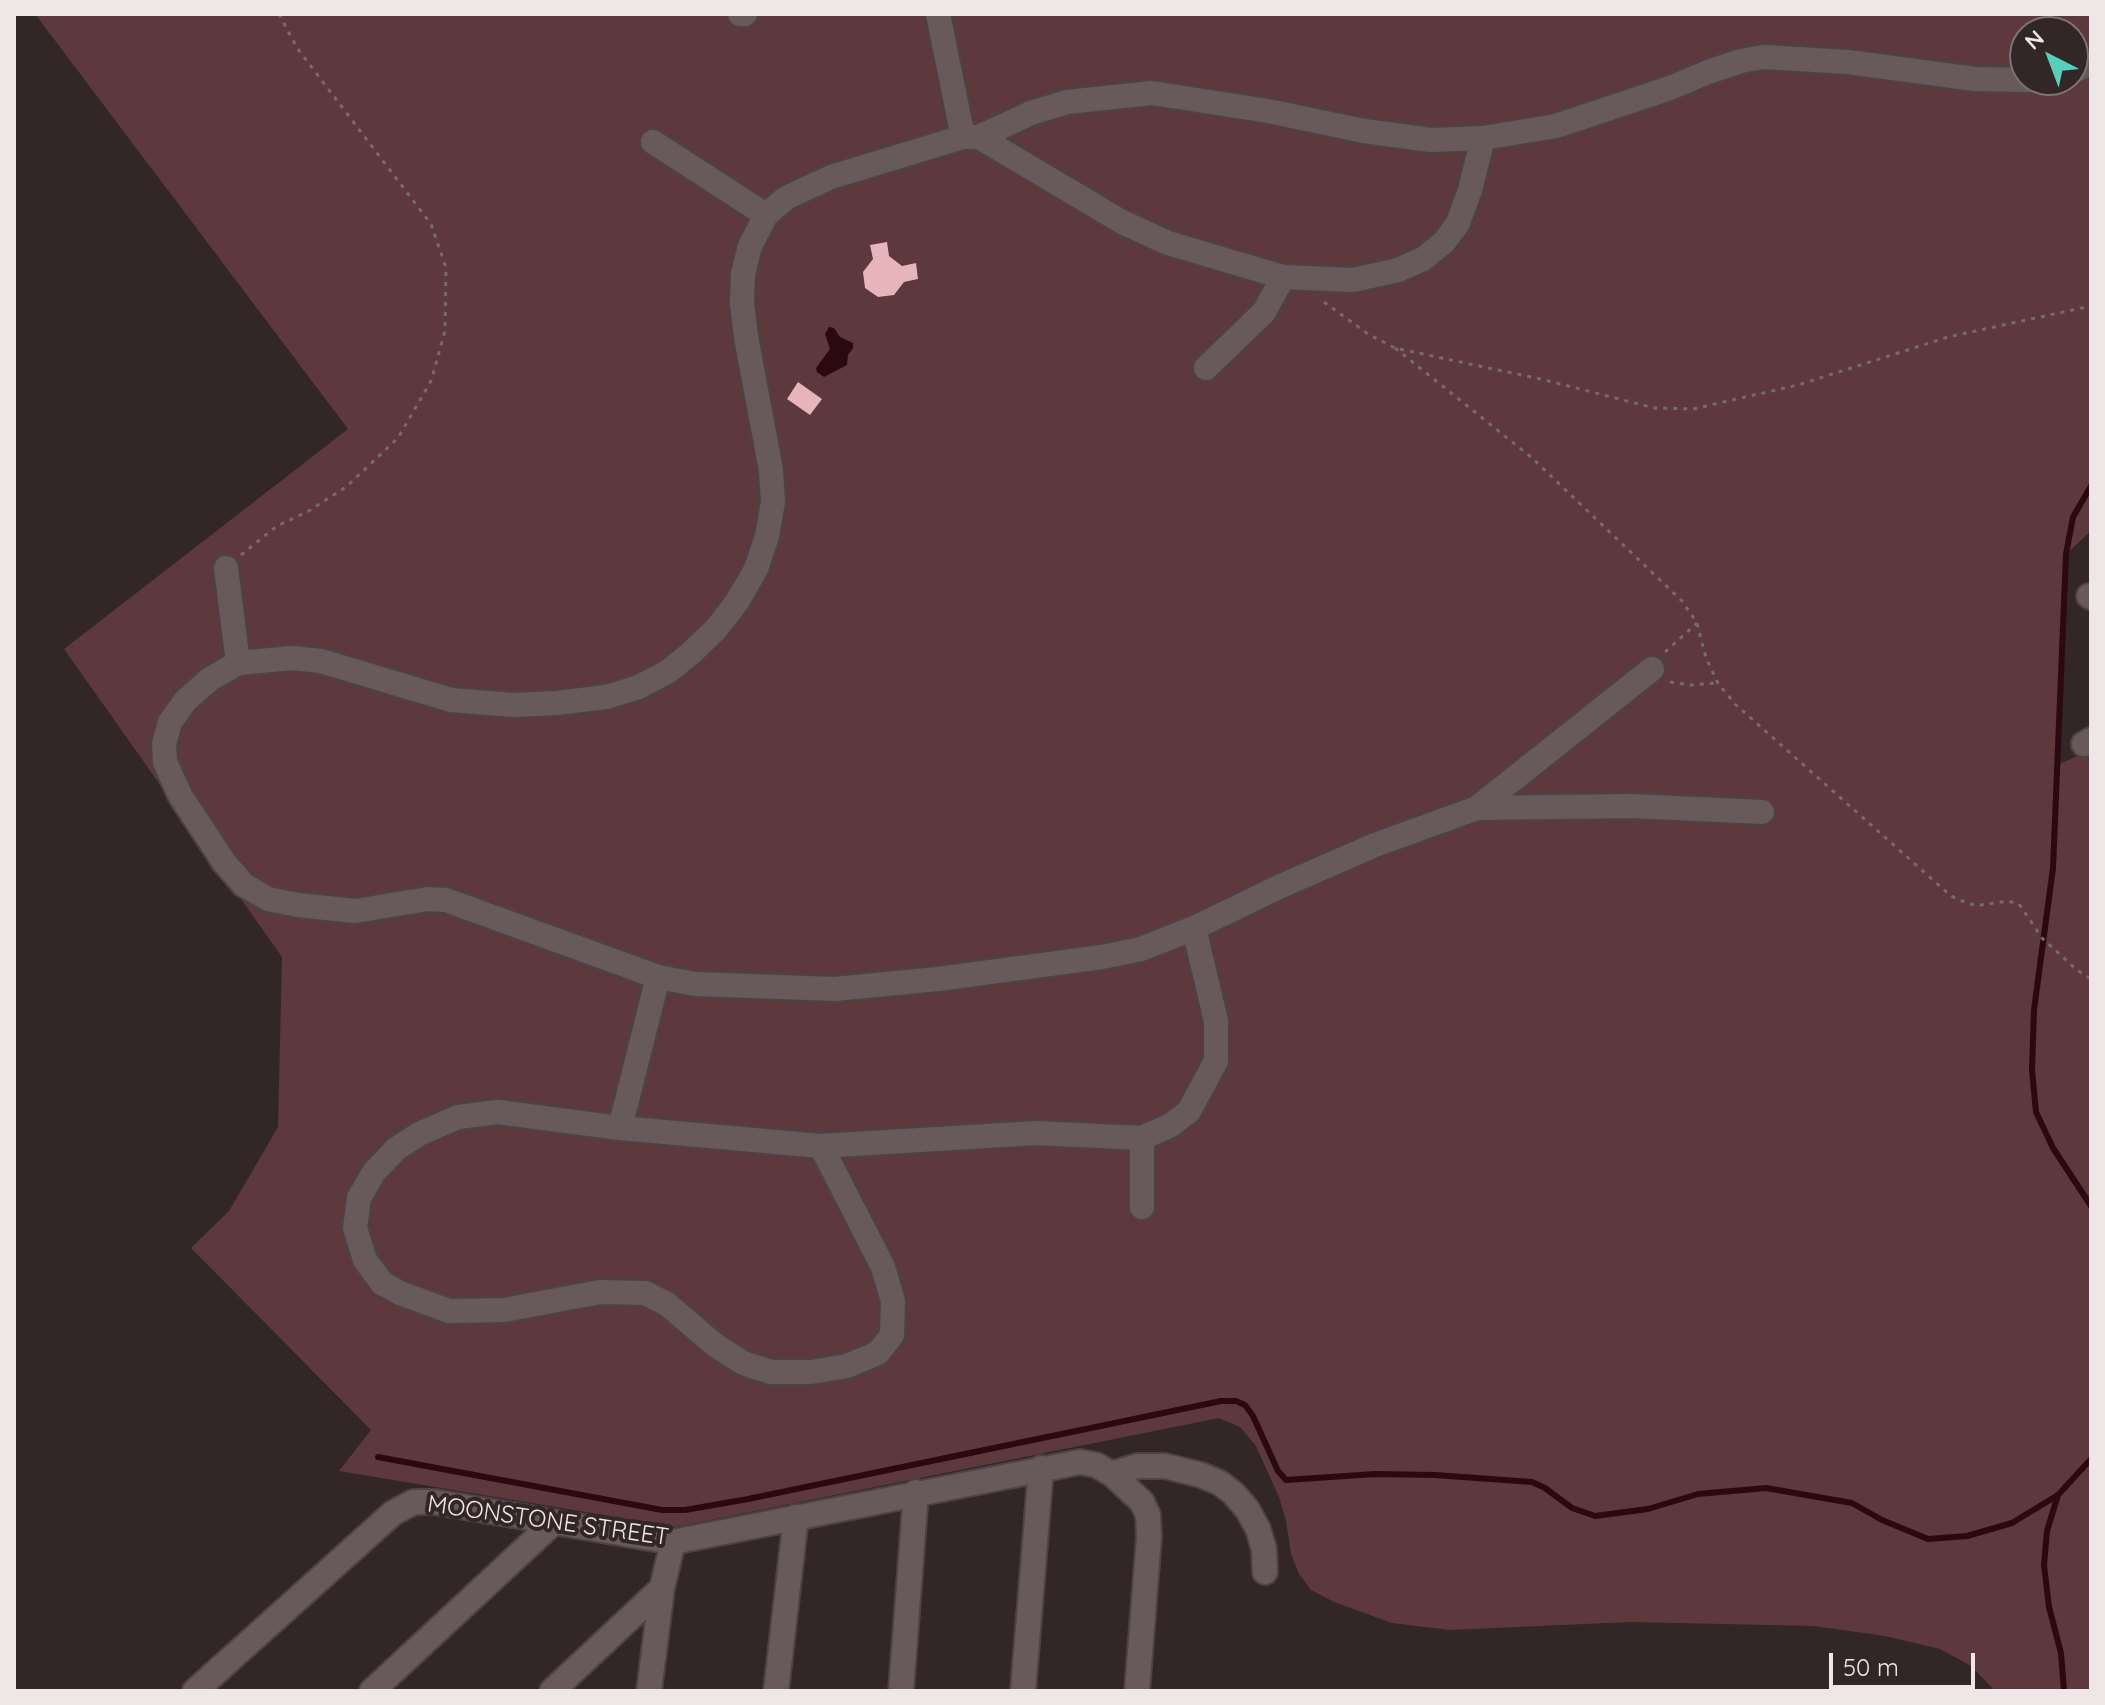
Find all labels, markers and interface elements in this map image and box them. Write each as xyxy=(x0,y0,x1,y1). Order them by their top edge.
north arrow xyxy=(2009,16,2089,96)
text: N xyxy=(2019,24,2050,55)
street label: MOONSTONE STREET xyxy=(425,1490,671,1552)
scale bar xyxy=(1833,1637,1979,1687)
text: 50 m xyxy=(1843,1652,1899,1682)

